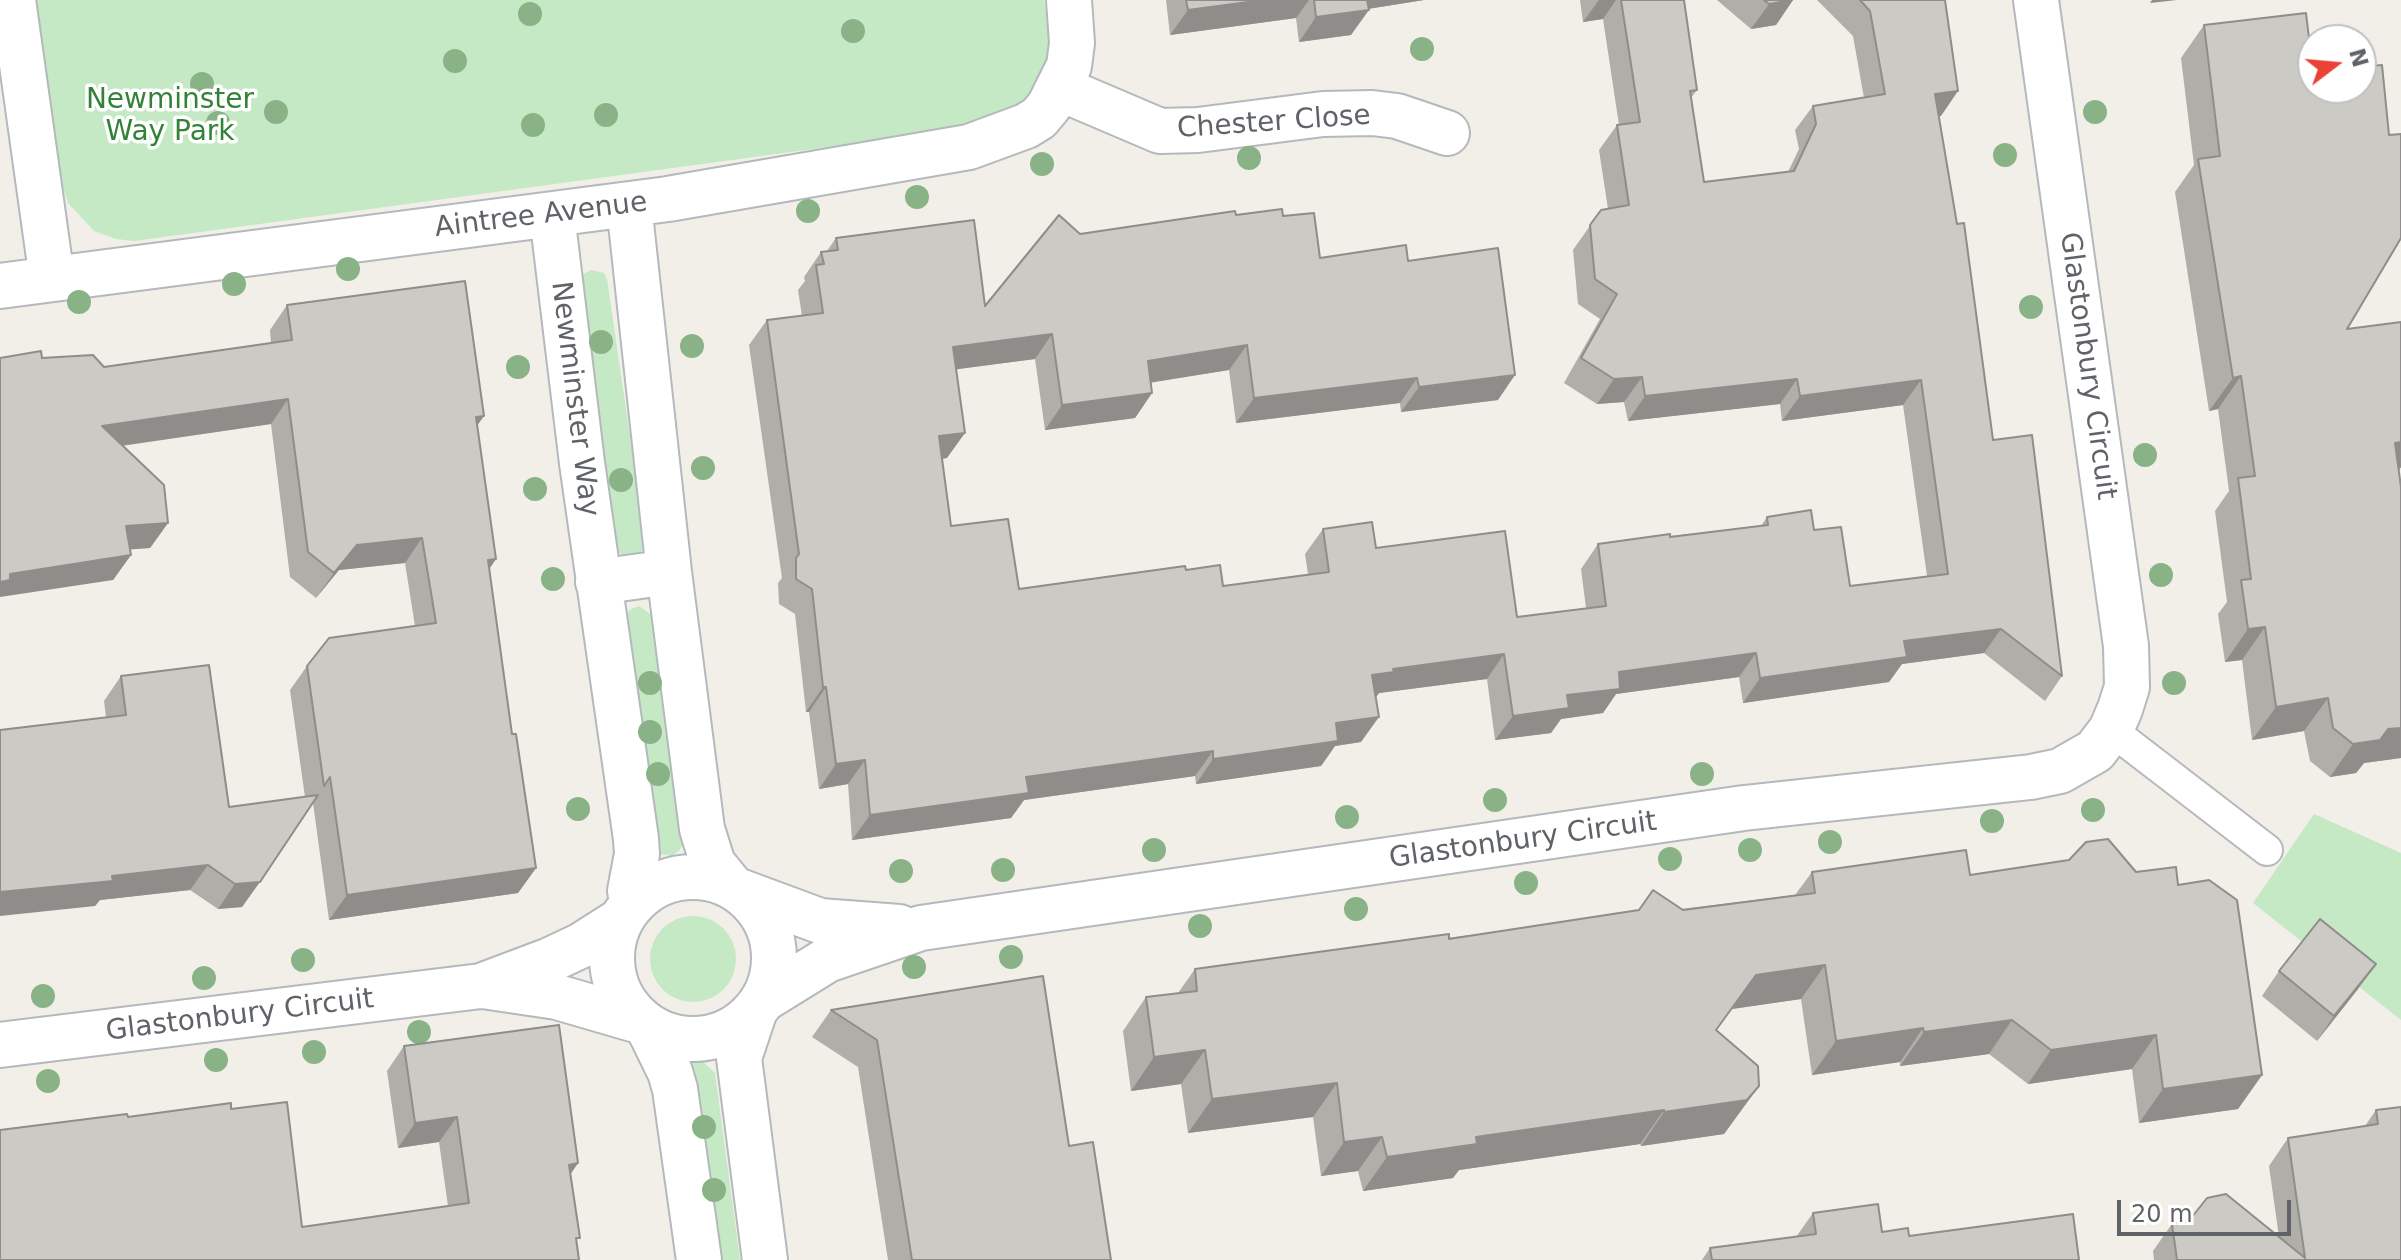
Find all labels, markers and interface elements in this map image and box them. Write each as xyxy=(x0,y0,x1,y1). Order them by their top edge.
north arrow xyxy=(2297,24,2377,104)
text: N xyxy=(2344,45,2373,70)
park label: Newminster Way Park xyxy=(86,84,254,150)
street label: Chester Close xyxy=(1176,99,1372,147)
street label: Aintree Avenue xyxy=(433,186,649,246)
street label: Glastonbury Circuit xyxy=(2052,230,2122,502)
street label: Newminster Way xyxy=(543,279,605,519)
street label: Glastonbury Circuit xyxy=(1387,806,1659,876)
street label: Glastonbury Circuit xyxy=(104,983,376,1049)
scale bar xyxy=(2121,1184,2295,1234)
text: 20 m xyxy=(2131,1200,2193,1228)

